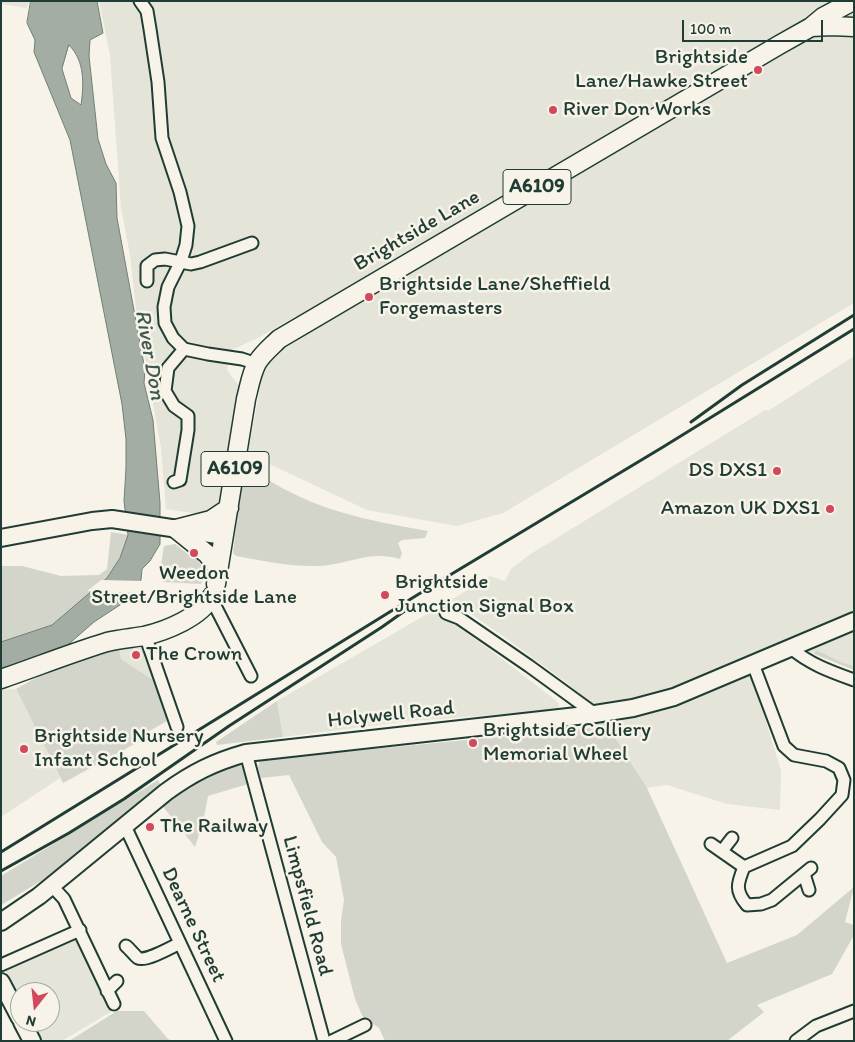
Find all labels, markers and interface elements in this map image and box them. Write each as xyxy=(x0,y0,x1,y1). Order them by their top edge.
scale bar xyxy=(685,10,826,42)
text: 100 m xyxy=(690,20,731,38)
place label: Brightside Lane/Hawke Street xyxy=(575,45,748,95)
marker: Brightside Lane/Hawke Street xyxy=(752,64,764,76)
place label: River Don Works xyxy=(563,97,711,123)
marker: River Don Works xyxy=(547,104,559,116)
road number: A6109 xyxy=(503,170,571,204)
street label: Brightside Lane xyxy=(349,185,485,277)
place label: Brightside Lane/Sheffield Forgemasters xyxy=(379,272,610,322)
marker: Brightside Lane/Sheffield Forgemasters xyxy=(363,291,375,303)
water label: River Don xyxy=(128,308,170,402)
road number: A6109 xyxy=(201,452,269,486)
place label: DS DXS1 xyxy=(688,458,767,484)
marker: DS DXS1 xyxy=(771,465,783,477)
place label: Amazon UK DXS1 xyxy=(661,496,820,522)
marker: Amazon UK DXS1 xyxy=(824,503,836,515)
marker: Weedon Street/Brightside Lane xyxy=(188,547,200,559)
place label: Weedon Street/Brightside Lane xyxy=(91,561,297,611)
place label: Brightside Junction Signal Box xyxy=(395,570,574,620)
marker: Brightside Junction Signal Box xyxy=(379,589,391,601)
place label: The Crown xyxy=(146,642,242,668)
marker: The Crown xyxy=(130,649,142,661)
street label: Holywell Road xyxy=(326,696,456,734)
place label: Brightside Colliery Memorial Wheel xyxy=(483,718,651,768)
place label: Brightside Nursery Infant School xyxy=(34,724,204,774)
marker: Brightside Colliery Memorial Wheel xyxy=(467,737,479,749)
marker: Brightside Nursery Infant School xyxy=(18,743,30,755)
place label: The Railway xyxy=(160,814,268,840)
marker: The Railway xyxy=(144,821,156,833)
street label: Limpsfield Road xyxy=(276,833,338,979)
street label: Dearne Street xyxy=(155,863,231,987)
north arrow xyxy=(10,982,60,1032)
text: N xyxy=(24,1011,38,1030)

